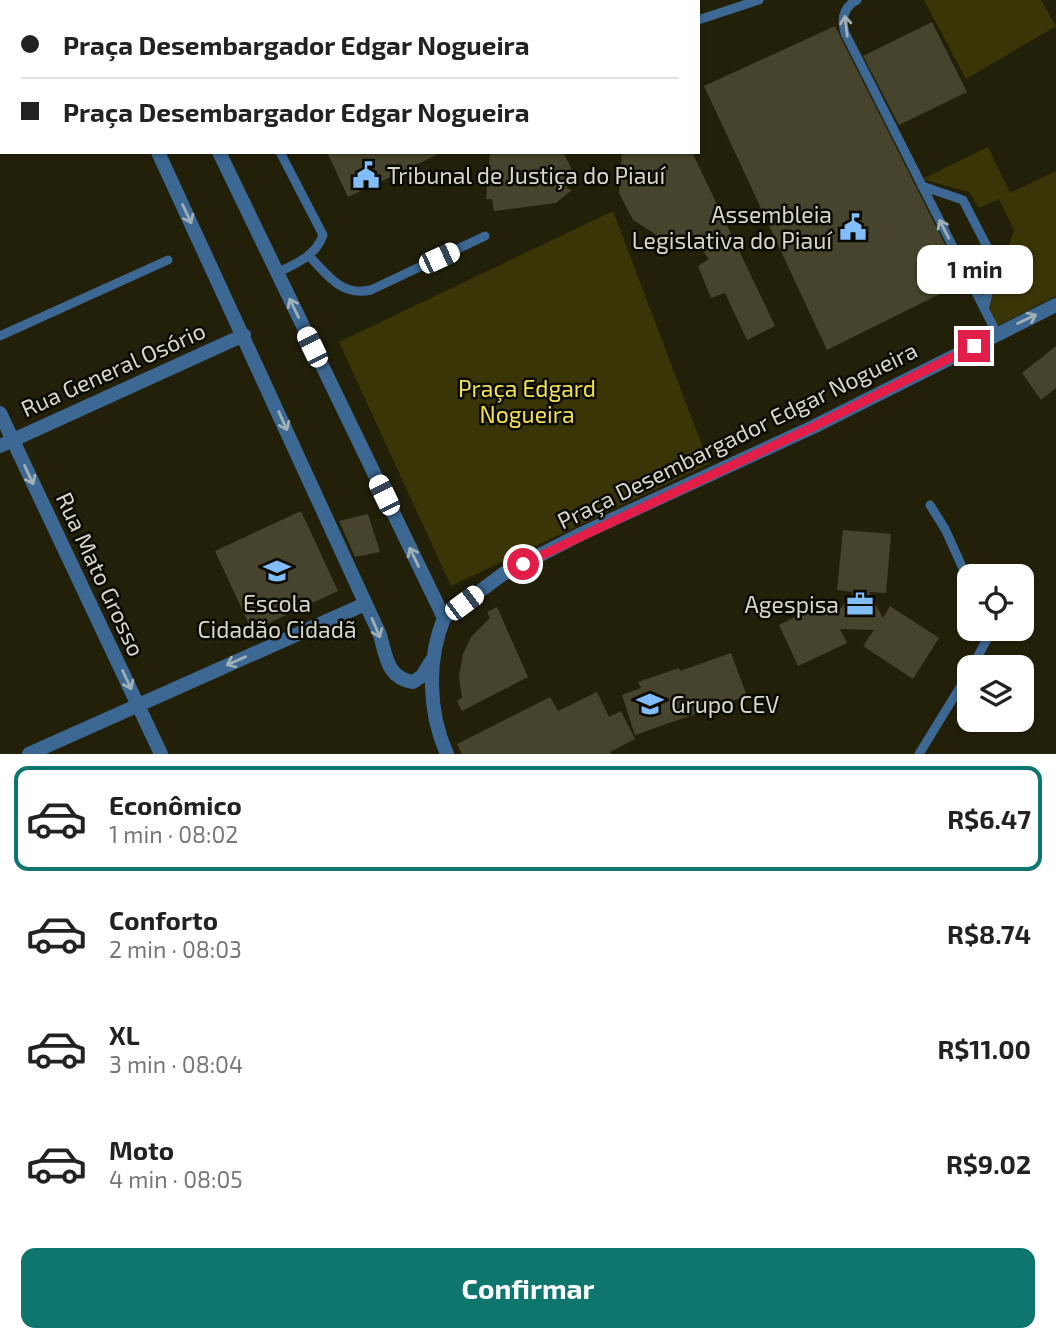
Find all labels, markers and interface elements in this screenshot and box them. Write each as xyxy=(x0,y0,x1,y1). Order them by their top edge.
one-way arrow xyxy=(839,15,852,37)
text: Praça Desembargador Edgar Nogueira xyxy=(63,29,529,60)
text: Praça Desembargador Edgar Nogueira xyxy=(63,96,529,127)
public building icon: Tribunal de Justiça do Piauí xyxy=(351,160,381,190)
place label: Tribunal de Justiça do Piauí xyxy=(387,161,666,190)
place label: Assembleia Legislativa do Piauí xyxy=(632,200,833,254)
one-way arrow xyxy=(181,203,195,224)
public building icon: Assembleia Legislativa do Piauí xyxy=(838,212,868,242)
one-way arrow xyxy=(936,220,950,240)
car xyxy=(416,240,463,276)
callout: 1 min xyxy=(916,244,1032,294)
text: 1 min xyxy=(947,255,1003,283)
one-way arrow xyxy=(286,298,300,319)
one-way arrow xyxy=(1016,312,1037,326)
street label: Rua General Osório xyxy=(16,316,210,422)
car xyxy=(294,324,331,370)
route end xyxy=(958,330,990,362)
street label: Praça Desembargador Edgar Nogueira xyxy=(552,335,922,535)
park label: Praça Edgard Nogueira xyxy=(458,374,596,428)
one-way arrow xyxy=(277,409,290,431)
one-way arrow xyxy=(23,464,36,485)
car xyxy=(366,472,403,518)
street label: Rua Mato Grosso xyxy=(51,488,151,660)
one-way arrow xyxy=(407,547,421,568)
route start xyxy=(507,548,539,580)
school or university icon: Escola Cidadão Cidadã xyxy=(262,556,292,586)
map controls xyxy=(957,564,1034,732)
button: locate xyxy=(957,564,1034,641)
car xyxy=(441,582,488,624)
place label: Escola Cidadão Cidadã xyxy=(197,589,357,643)
office icon: Agespisa xyxy=(845,589,875,619)
place label: Agespisa xyxy=(745,590,839,618)
one-way arrow xyxy=(370,617,383,638)
one-way arrow xyxy=(225,655,247,668)
button: layers xyxy=(957,655,1034,732)
one-way arrow xyxy=(121,669,134,690)
school or university icon: Grupo CEV xyxy=(635,689,665,719)
place label: Grupo CEV xyxy=(671,690,779,718)
icon: car xyxy=(25,787,88,850)
text: Econômico xyxy=(109,789,242,820)
text: R$6.47 xyxy=(947,803,1031,834)
text: 1 min · 08:02 xyxy=(109,820,238,848)
icon: car xyxy=(25,902,88,965)
text: Conforto xyxy=(109,904,218,935)
text: R$8.74 xyxy=(947,918,1031,949)
text: 2 min · 08:03 xyxy=(109,935,242,963)
icon: car xyxy=(25,1017,88,1080)
text: XL xyxy=(109,1019,140,1050)
text: R$11.00 xyxy=(937,1033,1031,1064)
text: 3 min · 08:04 xyxy=(109,1050,243,1078)
icon: car xyxy=(25,1132,88,1195)
text: Moto xyxy=(109,1134,174,1165)
text: R$9.02 xyxy=(946,1148,1031,1179)
text: 4 min · 08:05 xyxy=(109,1165,243,1193)
button: Confirmar xyxy=(21,1248,1035,1328)

